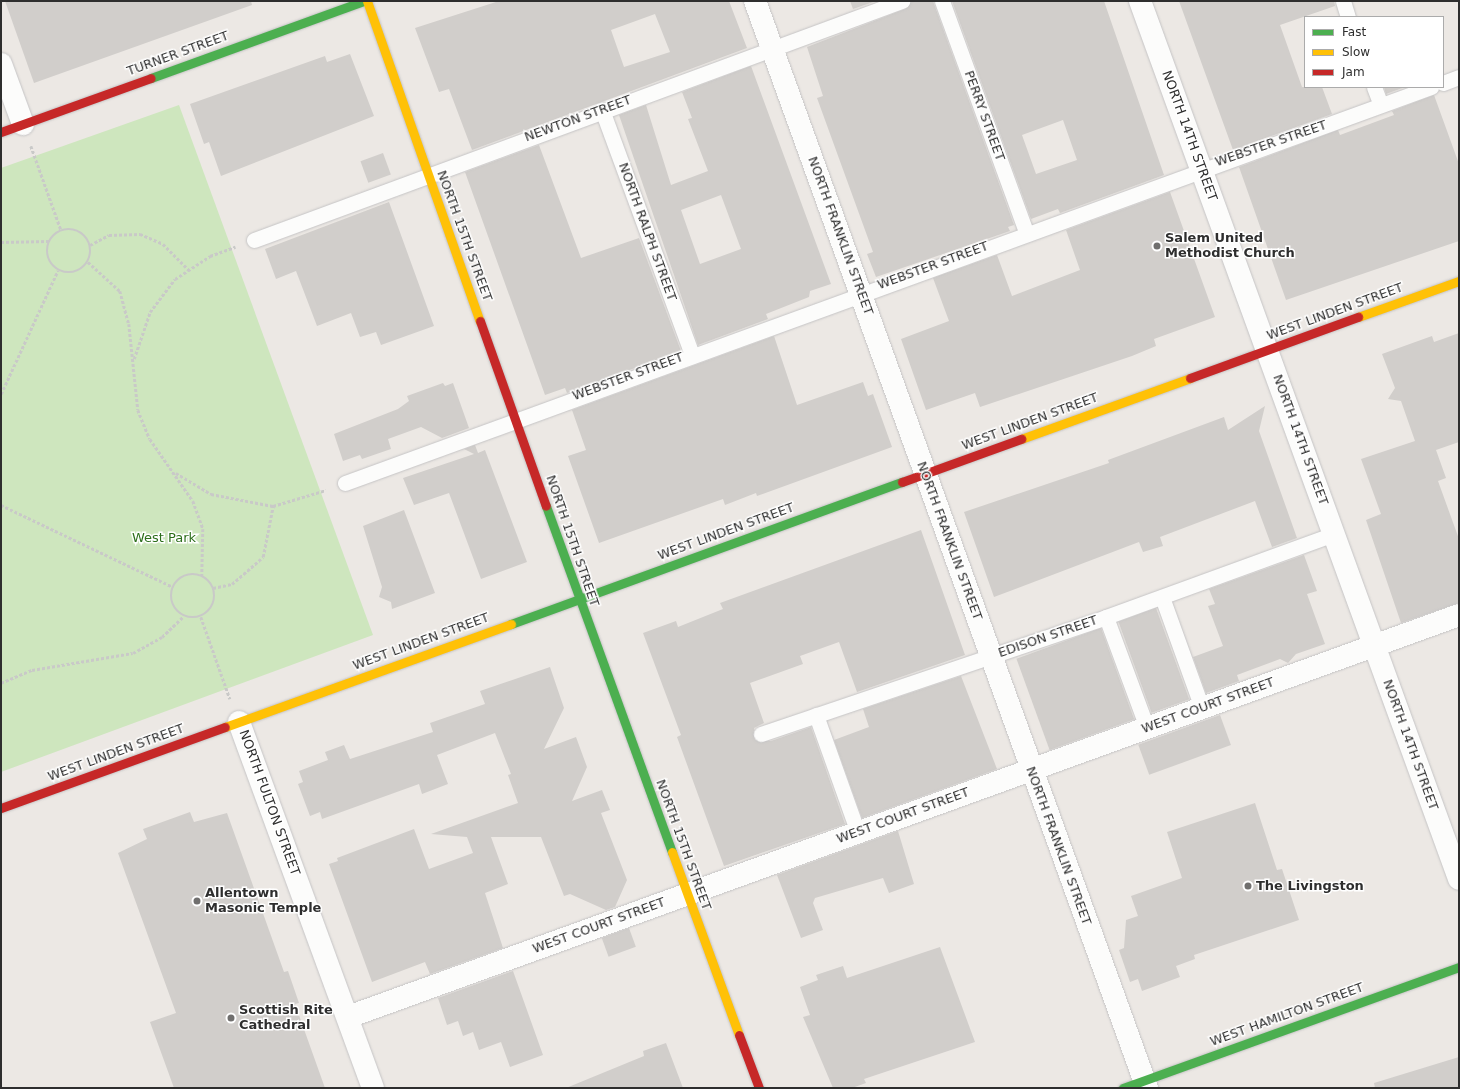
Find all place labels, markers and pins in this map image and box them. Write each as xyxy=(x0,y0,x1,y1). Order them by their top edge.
place label: Salem United Methodist Church xyxy=(1165,231,1295,262)
marker: Salem United Methodist Church xyxy=(1152,241,1162,251)
place label: The Livingston xyxy=(1256,878,1364,894)
marker: The Livingston xyxy=(1243,881,1253,891)
place label: Allentown Masonic Temple xyxy=(205,886,321,917)
marker: Allentown Masonic Temple xyxy=(192,896,202,906)
place label: Scottish Rite Cathedral xyxy=(239,1003,333,1034)
marker: Scottish Rite Cathedral xyxy=(226,1013,236,1023)

